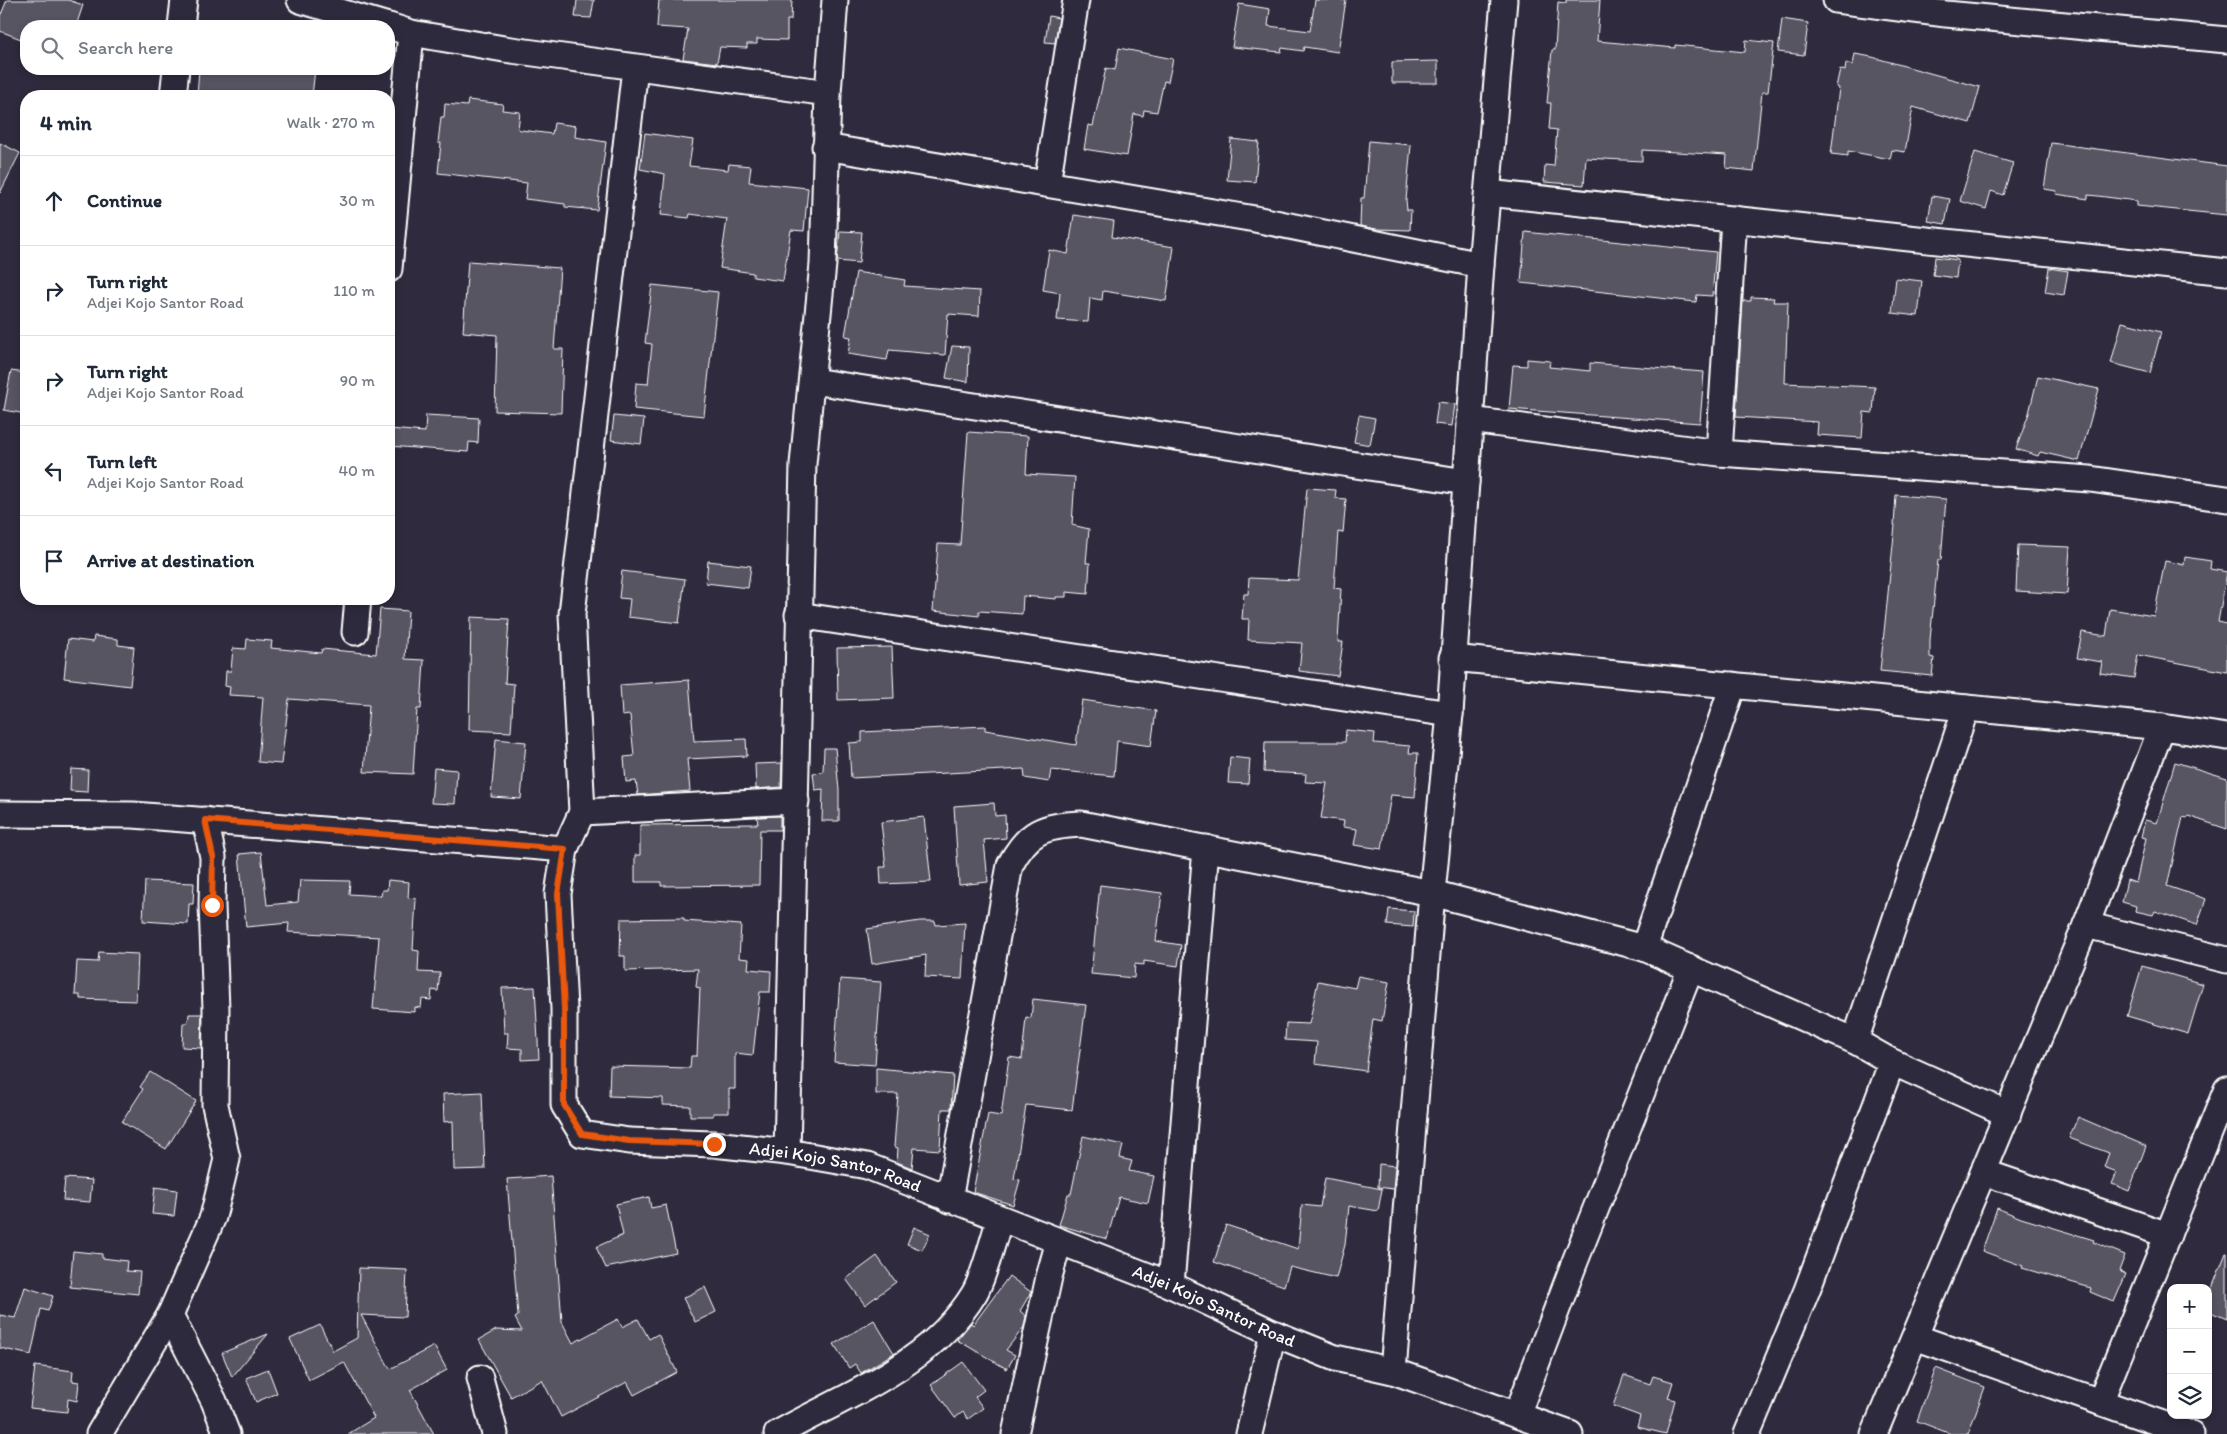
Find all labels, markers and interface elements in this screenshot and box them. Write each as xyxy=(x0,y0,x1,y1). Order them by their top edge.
search box xyxy=(20,20,395,75)
icon: search xyxy=(38,34,66,62)
text: Search here xyxy=(78,36,173,59)
text: 4 min xyxy=(40,110,92,135)
text: Walk · 270 m xyxy=(287,113,375,132)
icon: ahead xyxy=(40,187,68,215)
text: Continue xyxy=(87,189,162,212)
text: 30 m xyxy=(339,191,375,210)
text: Turn right xyxy=(87,270,168,293)
icon: right xyxy=(40,277,68,305)
text: 110 m xyxy=(333,281,375,300)
text: Adjei Kojo Santor Road xyxy=(87,293,244,312)
text: Turn right xyxy=(87,360,168,383)
icon: right xyxy=(40,367,68,395)
text: 90 m xyxy=(340,371,375,390)
text: Adjei Kojo Santor Road xyxy=(87,383,244,402)
text: Turn left xyxy=(87,450,157,473)
icon: left xyxy=(40,457,68,485)
text: 40 m xyxy=(338,461,375,480)
text: Adjei Kojo Santor Road xyxy=(87,473,244,492)
icon: arrive xyxy=(40,547,68,575)
text: Arrive at destination xyxy=(87,549,254,572)
route start xyxy=(201,894,224,917)
route end xyxy=(703,1133,726,1156)
street label: Adjei Kojo Santor Road xyxy=(748,1137,925,1197)
street label: Adjei Kojo Santor Road xyxy=(1129,1260,1299,1352)
map controls xyxy=(2167,1284,2212,1419)
button: + xyxy=(2167,1284,2212,1329)
button: − xyxy=(2167,1329,2212,1374)
button: layers xyxy=(2167,1374,2212,1419)

